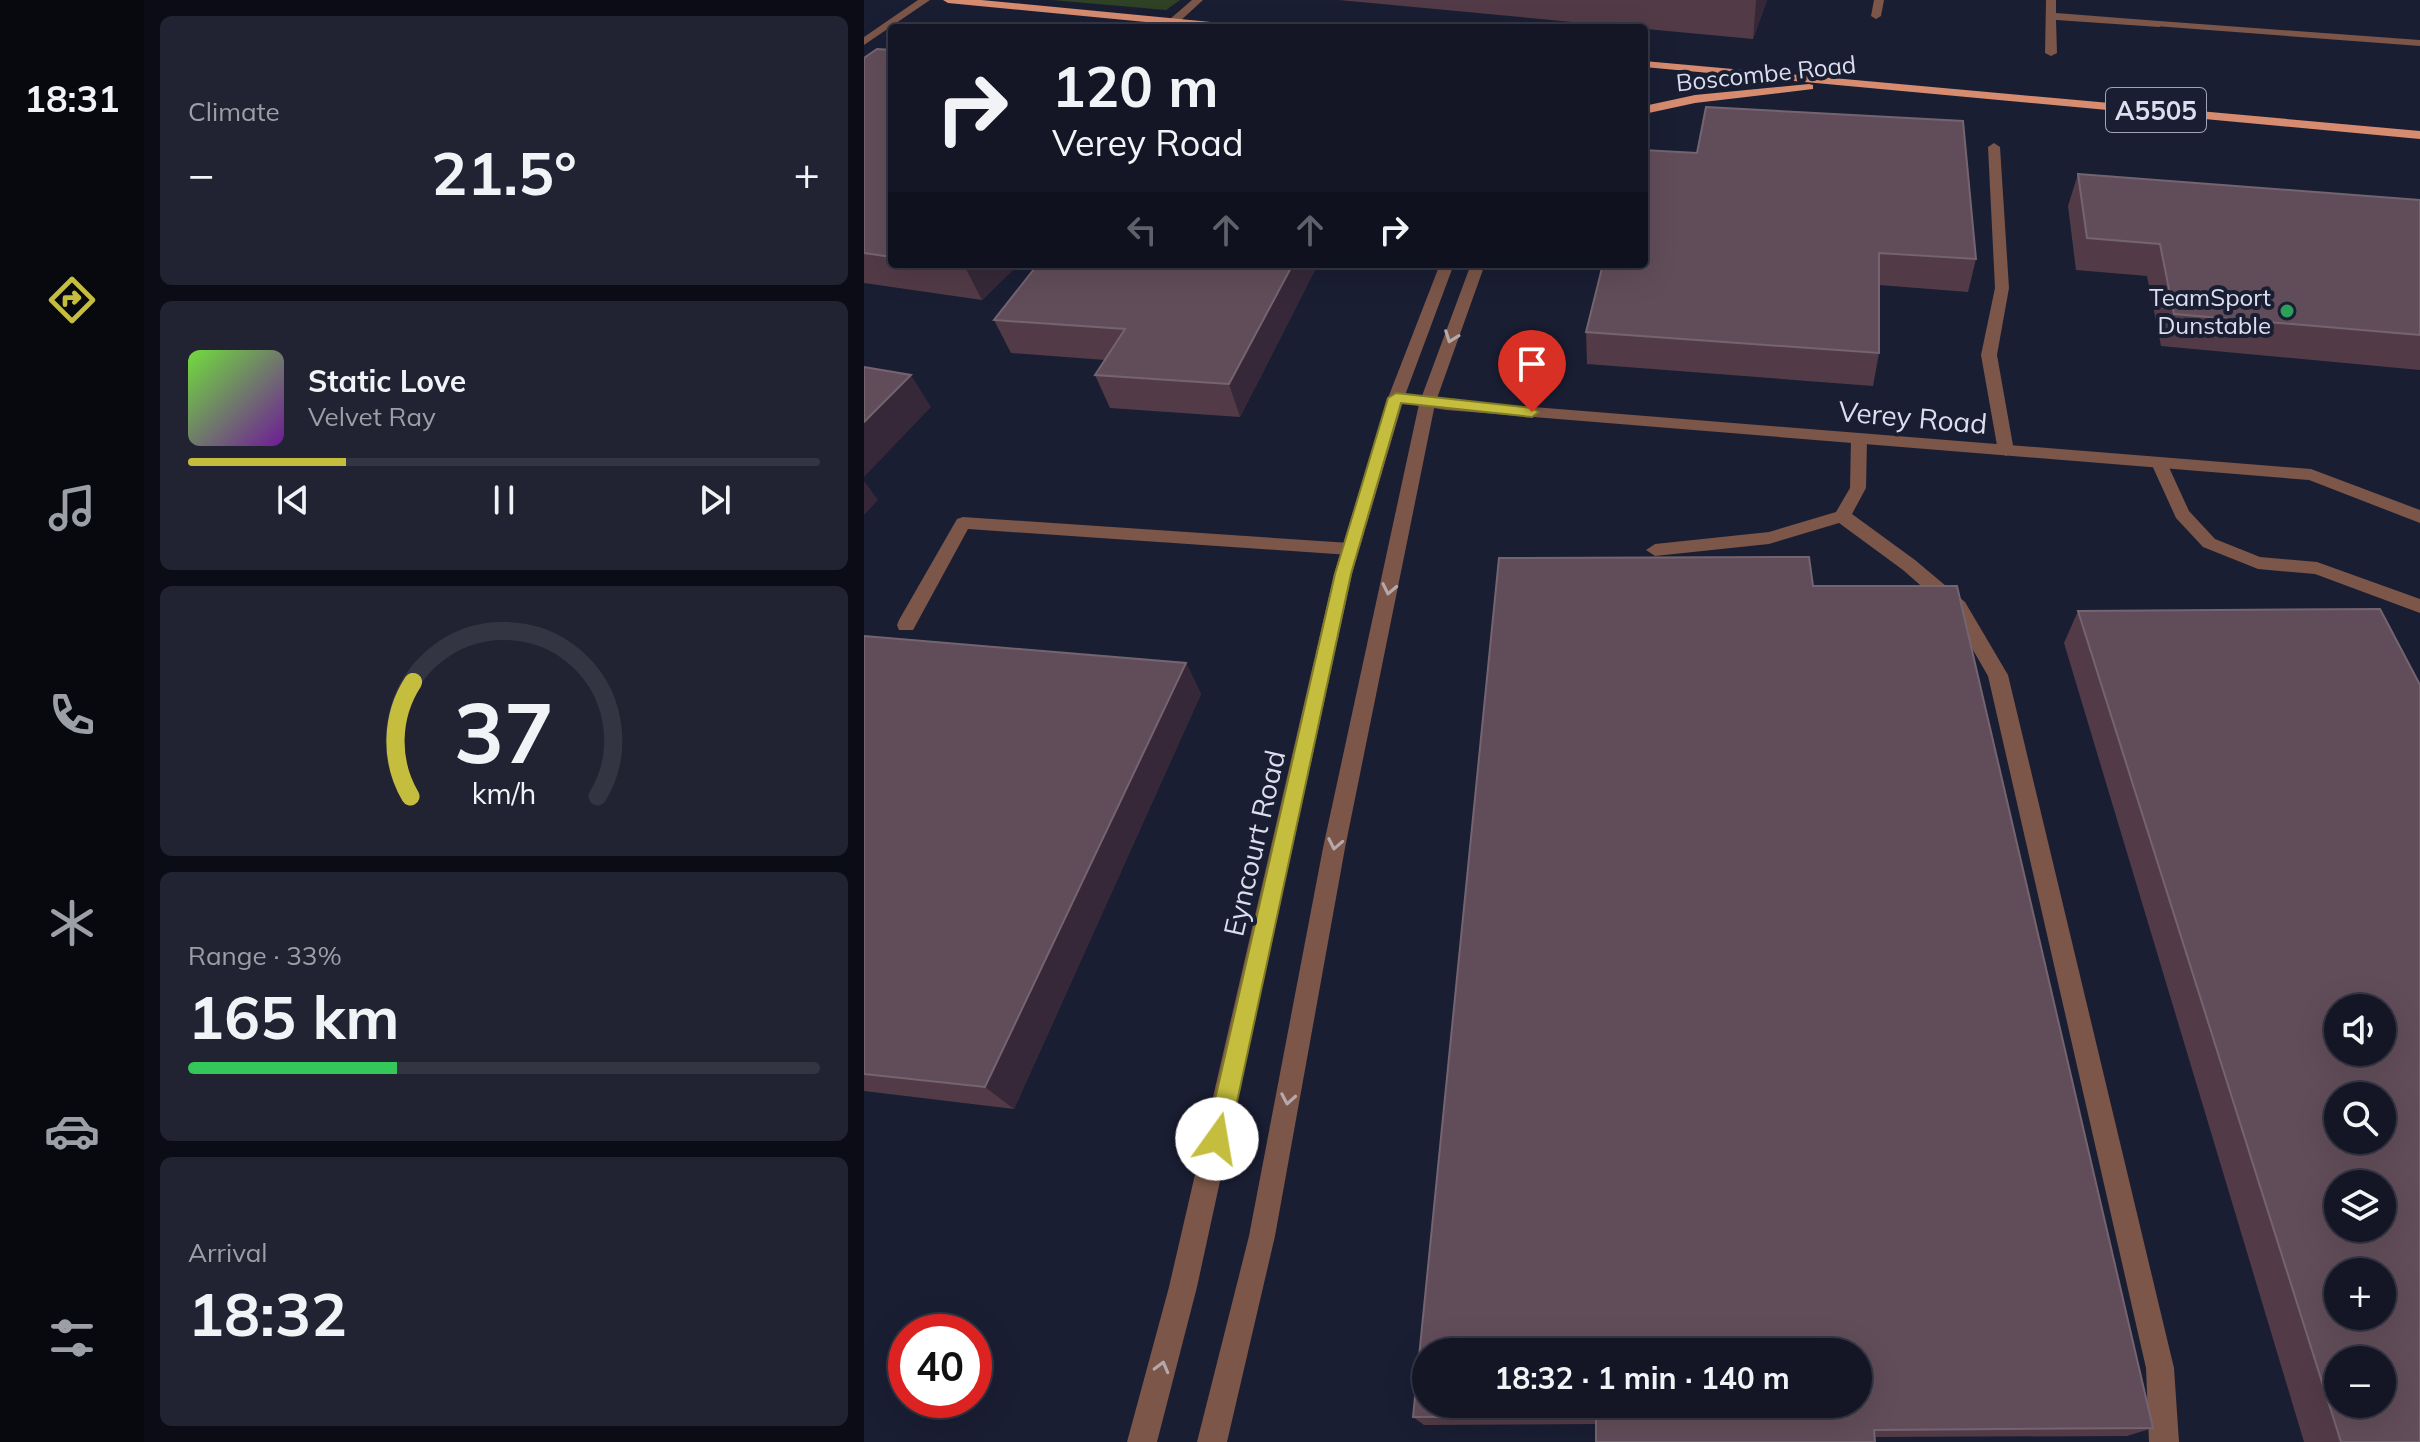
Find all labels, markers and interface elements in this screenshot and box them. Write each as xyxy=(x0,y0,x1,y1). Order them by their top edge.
street label: Boscombe Road xyxy=(1674,49,1858,97)
text: 120 m xyxy=(1052,51,1219,121)
icon: right xyxy=(920,56,1024,160)
text: 18:31 xyxy=(24,76,120,121)
road number: A5505 xyxy=(2106,88,2206,132)
text: Climate xyxy=(188,95,280,128)
text: Verey Road xyxy=(1052,120,1244,165)
text: 21.5° xyxy=(431,135,577,210)
text: − xyxy=(188,146,214,201)
text: + xyxy=(794,146,820,201)
icon: left xyxy=(1120,208,1164,252)
icon: ahead xyxy=(1204,208,1248,252)
icon: ahead xyxy=(1288,208,1332,252)
icon: right xyxy=(1372,208,1416,252)
icon: directions xyxy=(44,272,100,328)
place label: TeamSport Dunstable xyxy=(2149,282,2271,340)
marker: TeamSport Dunstable xyxy=(2278,302,2296,320)
one-way arrow xyxy=(1445,330,1461,344)
pin xyxy=(1498,330,1566,412)
icon: arrive xyxy=(1510,342,1554,386)
text: Static Love xyxy=(308,362,466,400)
street label: Verey Road xyxy=(1837,393,1989,441)
text: Velvet Ray xyxy=(308,400,436,433)
icon: previous xyxy=(271,478,315,522)
icon: pause xyxy=(482,478,526,522)
icon: next xyxy=(693,478,737,522)
icon: music xyxy=(44,480,100,536)
one-way arrow xyxy=(1381,583,1398,596)
text: 37 xyxy=(454,679,554,784)
icon: phone xyxy=(44,687,100,743)
street label: Eyncourt Road xyxy=(1216,747,1292,939)
text: km/h xyxy=(472,775,536,811)
one-way arrow xyxy=(1327,836,1344,850)
icon: climate xyxy=(44,895,100,951)
text: Range · 33% xyxy=(188,939,342,972)
text: 165 km xyxy=(188,979,400,1054)
map controls xyxy=(2324,994,2396,1418)
button: sound xyxy=(2324,994,2396,1066)
button: search xyxy=(2324,1082,2396,1154)
one-way arrow xyxy=(1280,1093,1297,1106)
position arrow xyxy=(1175,1097,1259,1181)
icon: car xyxy=(44,1103,100,1159)
button: layers xyxy=(2324,1170,2396,1242)
text: Arrival xyxy=(188,1236,268,1269)
button: + xyxy=(2324,1258,2396,1330)
text: 18:32 xyxy=(188,1276,347,1351)
icon: filters xyxy=(44,1310,100,1366)
speed limit sign: 40 xyxy=(888,1314,992,1418)
button: − xyxy=(2324,1346,2396,1418)
text: 18:32 · 1 min · 140 m xyxy=(1494,1359,1790,1397)
one-way arrow xyxy=(1153,1360,1169,1374)

